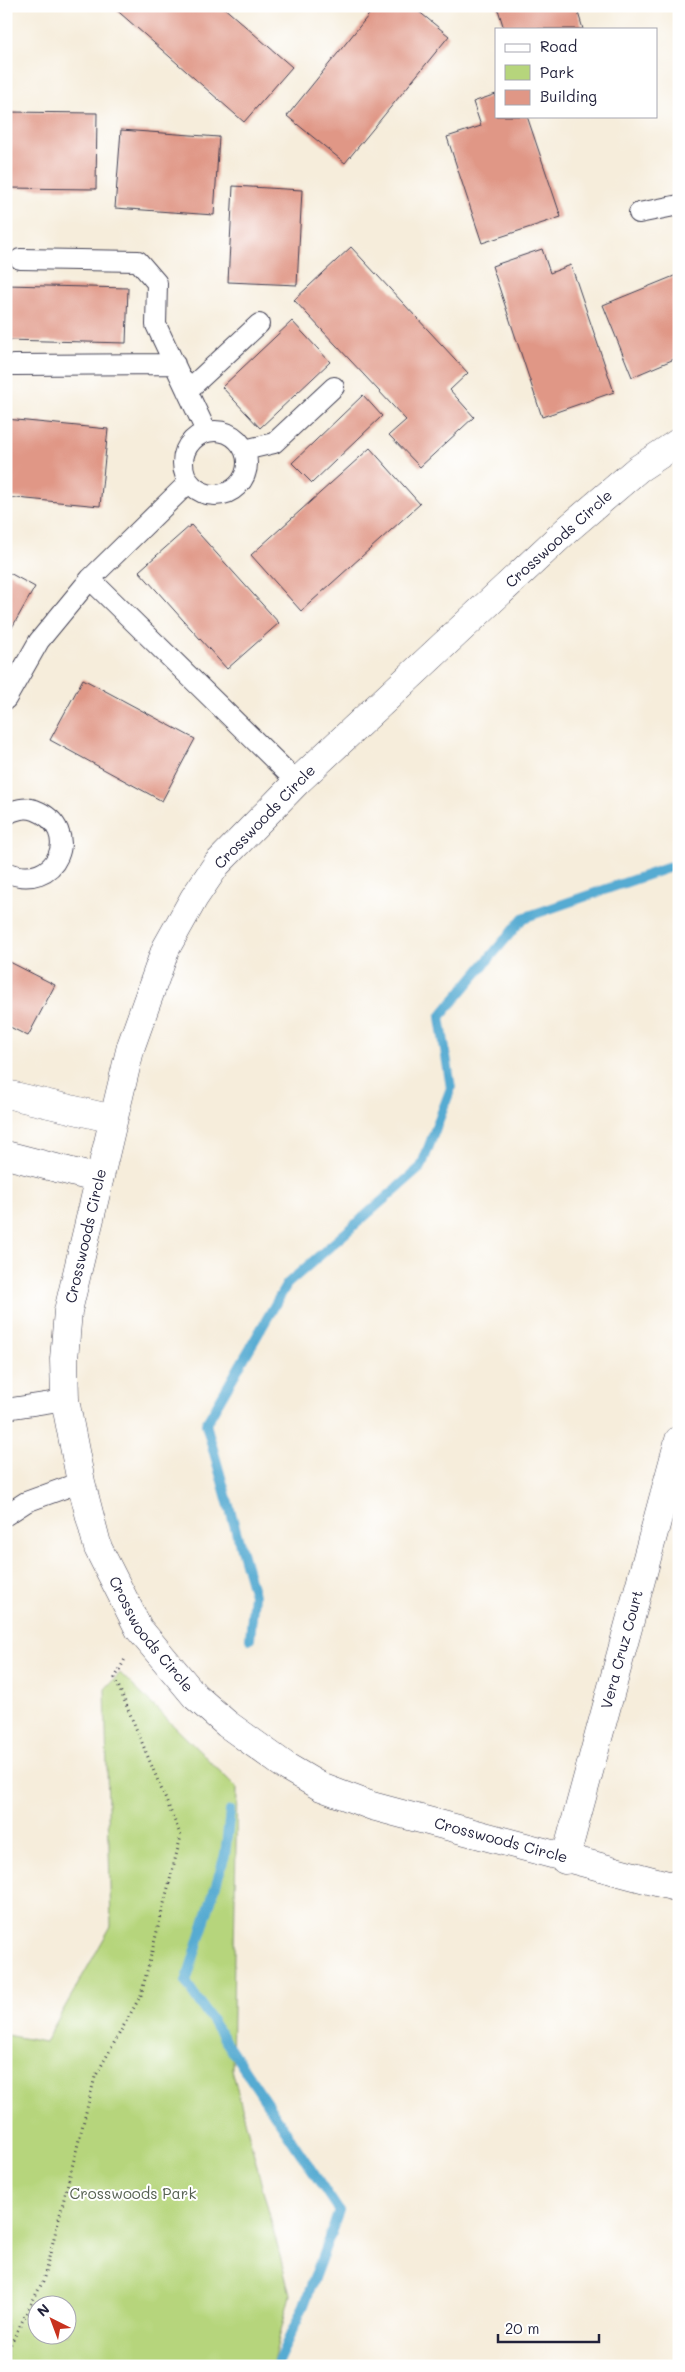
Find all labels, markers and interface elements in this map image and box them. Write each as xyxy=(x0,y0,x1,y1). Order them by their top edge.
legend xyxy=(495,28,658,118)
text: Road xyxy=(540,36,577,56)
text: Park xyxy=(540,62,574,82)
text: Building xyxy=(540,86,597,106)
street label: Crosswoods Circle xyxy=(501,485,616,592)
street label: Crosswoods Circle xyxy=(209,760,319,873)
street label: Crosswoods Circle xyxy=(60,1167,110,1305)
street label: Crosswoods Circle xyxy=(105,1572,199,1696)
street label: Vera Cruz Court xyxy=(595,1588,647,1711)
street label: Crosswoods Circle xyxy=(432,1812,570,1867)
park label: Crosswoods Park xyxy=(70,2183,196,2203)
north arrow xyxy=(28,2294,78,2344)
text: N xyxy=(33,2299,53,2321)
scale bar xyxy=(498,2312,599,2344)
text: 20 m xyxy=(505,2318,539,2338)

